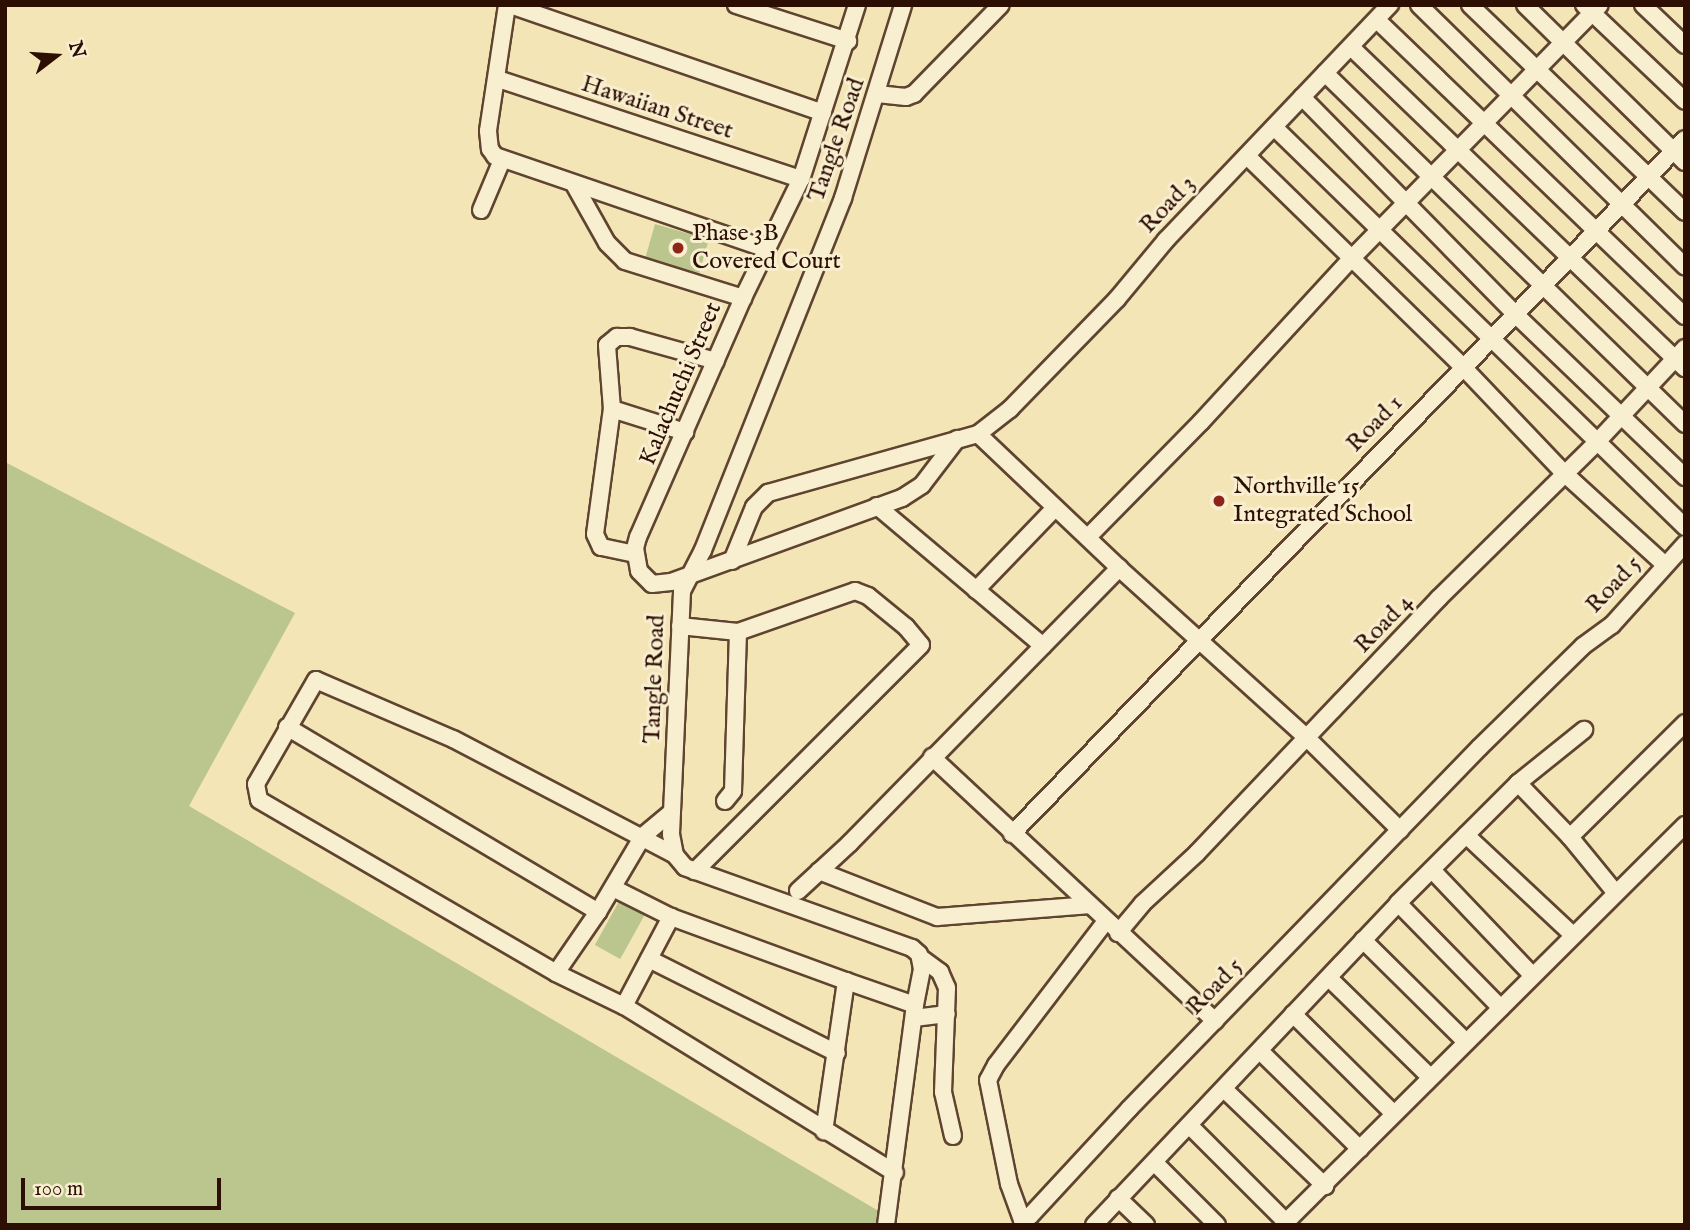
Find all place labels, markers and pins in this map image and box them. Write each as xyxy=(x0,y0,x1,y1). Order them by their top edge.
place label: Phase 3B Covered Court xyxy=(692,220,841,276)
marker: Phase 3B Covered Court xyxy=(670,240,686,256)
place label: Northville 15 Integrated School xyxy=(1233,473,1412,529)
marker: Northville 15 Integrated School xyxy=(1211,493,1227,509)

